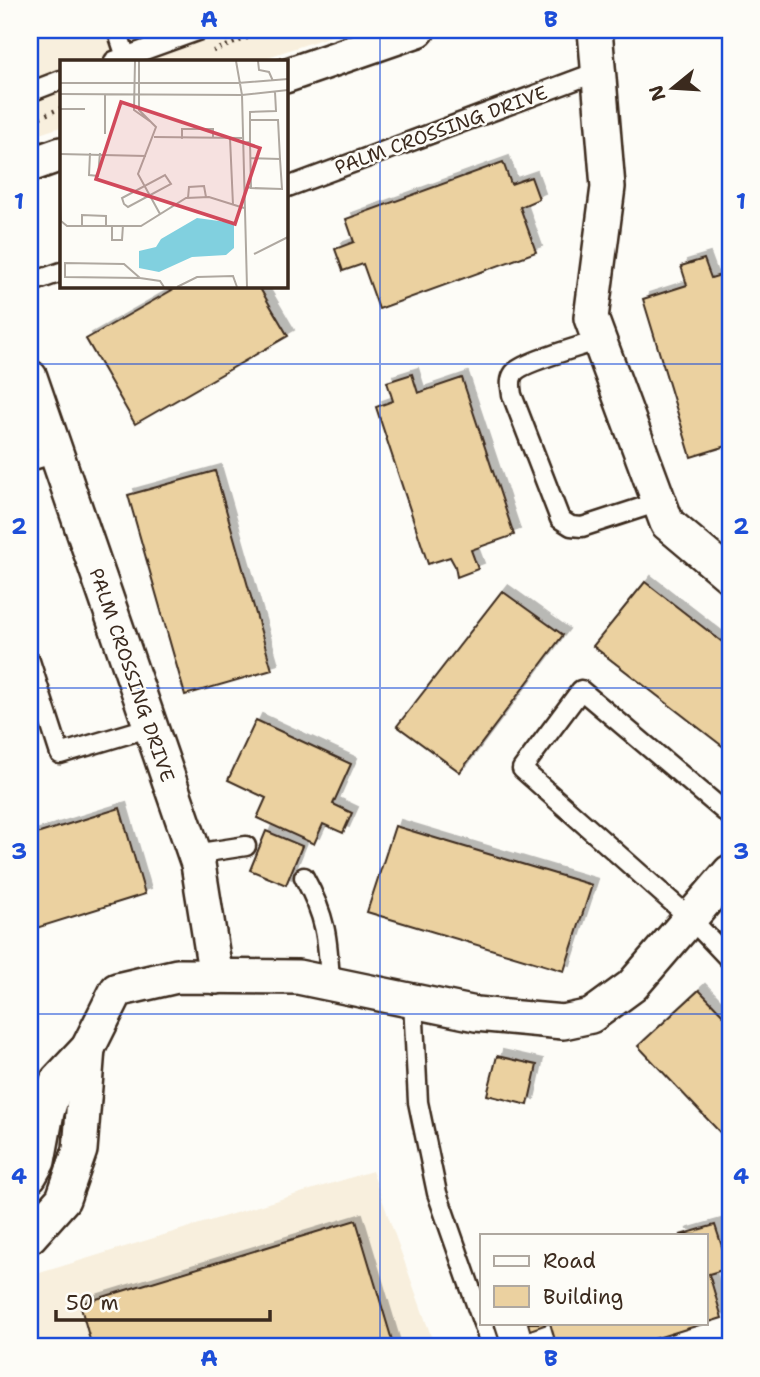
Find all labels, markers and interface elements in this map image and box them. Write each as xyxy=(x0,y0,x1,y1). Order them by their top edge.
text: A xyxy=(200,4,218,34)
text: B xyxy=(544,4,558,34)
north arrow xyxy=(638,52,708,122)
inset map xyxy=(60,60,287,287)
street label: PALM CROSSING DRIVE xyxy=(331,80,551,180)
text: N xyxy=(643,82,672,104)
text: 1 xyxy=(14,186,24,216)
text: 1 xyxy=(736,186,746,216)
text: 2 xyxy=(11,511,27,541)
text: 2 xyxy=(733,511,749,541)
street label: PALM CROSSING DRIVE xyxy=(84,565,180,785)
text: 3 xyxy=(11,836,27,866)
text: 3 xyxy=(733,836,749,866)
text: 4 xyxy=(11,1161,27,1191)
text: 4 xyxy=(733,1161,749,1191)
legend xyxy=(480,1234,708,1324)
text: Road xyxy=(543,1247,596,1275)
scale bar xyxy=(56,1279,270,1323)
text: Building xyxy=(543,1283,623,1311)
text: 50 m xyxy=(66,1289,119,1317)
text: A xyxy=(200,1343,218,1373)
text: B xyxy=(544,1343,558,1373)

